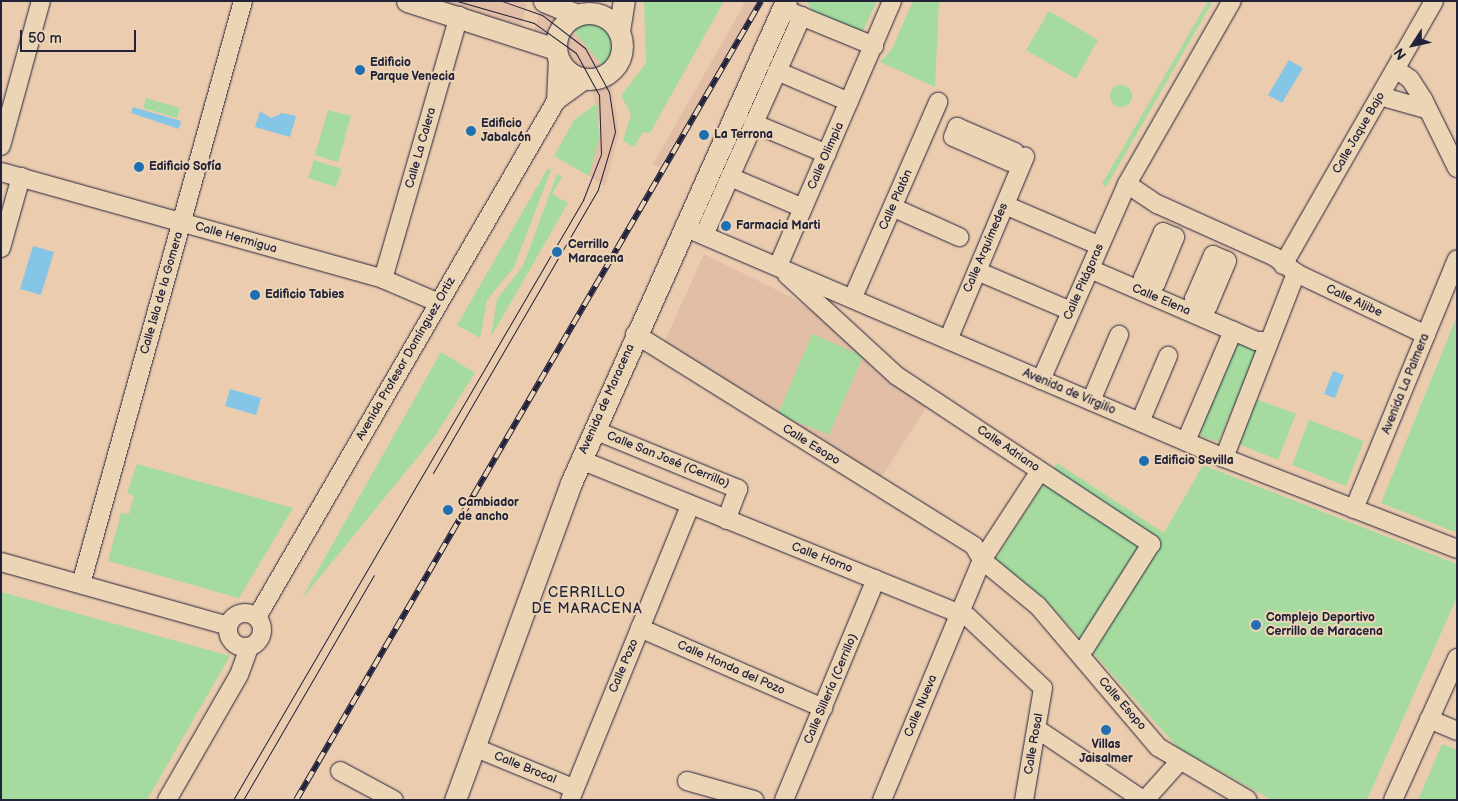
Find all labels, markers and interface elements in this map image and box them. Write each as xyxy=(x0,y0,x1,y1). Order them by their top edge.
scale bar xyxy=(22,20,139,52)
north arrow xyxy=(1388,20,1438,70)
text: 50 m xyxy=(28,29,62,48)
text: N xyxy=(1390,45,1410,63)
place label: Edificio Parque Venecia xyxy=(370,56,455,84)
marker: Edificio Parque Venecia xyxy=(354,64,366,76)
street label: Calle Jaque Bajo xyxy=(1330,89,1388,177)
street label: Calle La Calera xyxy=(403,106,439,190)
place label: Edificio Jabalcón xyxy=(481,117,531,145)
street label: Calle Olimpia xyxy=(805,120,847,192)
marker: Edificio Jabalcón xyxy=(465,125,477,137)
place label: La Terrona xyxy=(714,128,773,142)
marker: La Terrona xyxy=(698,129,710,141)
place label: Edificio Sofía xyxy=(149,160,221,174)
marker: Edificio Sofía xyxy=(133,161,145,173)
street label: Calle Platón xyxy=(876,167,916,233)
street label: Calle Arquímedes xyxy=(961,201,1011,295)
street label: Calle Hermigua xyxy=(193,219,279,257)
place label: Farmacia Marti xyxy=(736,219,821,233)
marker: Farmacia Marti xyxy=(720,220,732,232)
street label: Calle Isla de la Gomera xyxy=(138,230,186,356)
place label: Cerrillo Maracena xyxy=(568,238,624,266)
street label: Calle Pitágoras xyxy=(1061,242,1107,322)
marker: Cerrillo Maracena xyxy=(550,245,564,259)
street label: Avenida Profesor Domínguez Ortiz xyxy=(353,275,459,443)
street label: Calle Elena xyxy=(1130,281,1192,319)
street label: Calle Aljibe xyxy=(1324,282,1384,320)
place label: Edificio Tabies xyxy=(265,288,344,302)
marker: Edificio Tabies xyxy=(249,289,261,301)
street label: Avenida La Palmera xyxy=(1379,332,1433,436)
street label: Avenida de Maracena xyxy=(576,342,638,456)
street label: Avenida de Virgilio xyxy=(1020,366,1118,418)
street label: Calle Esopo xyxy=(779,422,843,468)
street label: Calle Adriano xyxy=(974,423,1042,475)
street label: Calle San José (Cerrillo) xyxy=(604,429,732,491)
place label: Edificio Sevilla xyxy=(1154,454,1234,468)
marker: Edificio Sevilla xyxy=(1138,455,1150,467)
place label: Cambiador de ancho xyxy=(458,496,519,524)
marker: Cambiador de ancho xyxy=(442,504,454,516)
street label: Calle Horno xyxy=(789,540,855,576)
district label: CERRILLO DE MARACENA xyxy=(530,585,644,618)
place label: Complejo Deportivo Cerrillo de Maracena xyxy=(1266,611,1383,639)
marker: Complejo Deportivo Cerrillo de Maracena xyxy=(1250,619,1262,631)
street label: Calle Sillería (Cerrillo) xyxy=(801,632,861,746)
street label: Calle Pozo xyxy=(606,637,642,695)
street label: Calle Honda del Pozo xyxy=(675,638,787,698)
street label: Calle Nueva xyxy=(901,673,941,739)
street label: Calle Esopo xyxy=(1095,675,1149,733)
street label: Calle Rosal xyxy=(1022,712,1046,776)
marker: Villas Jaisalmer xyxy=(1100,724,1112,736)
place label: Villas Jaisalmer xyxy=(1079,738,1133,766)
street label: Calle Brocal xyxy=(492,749,558,787)

